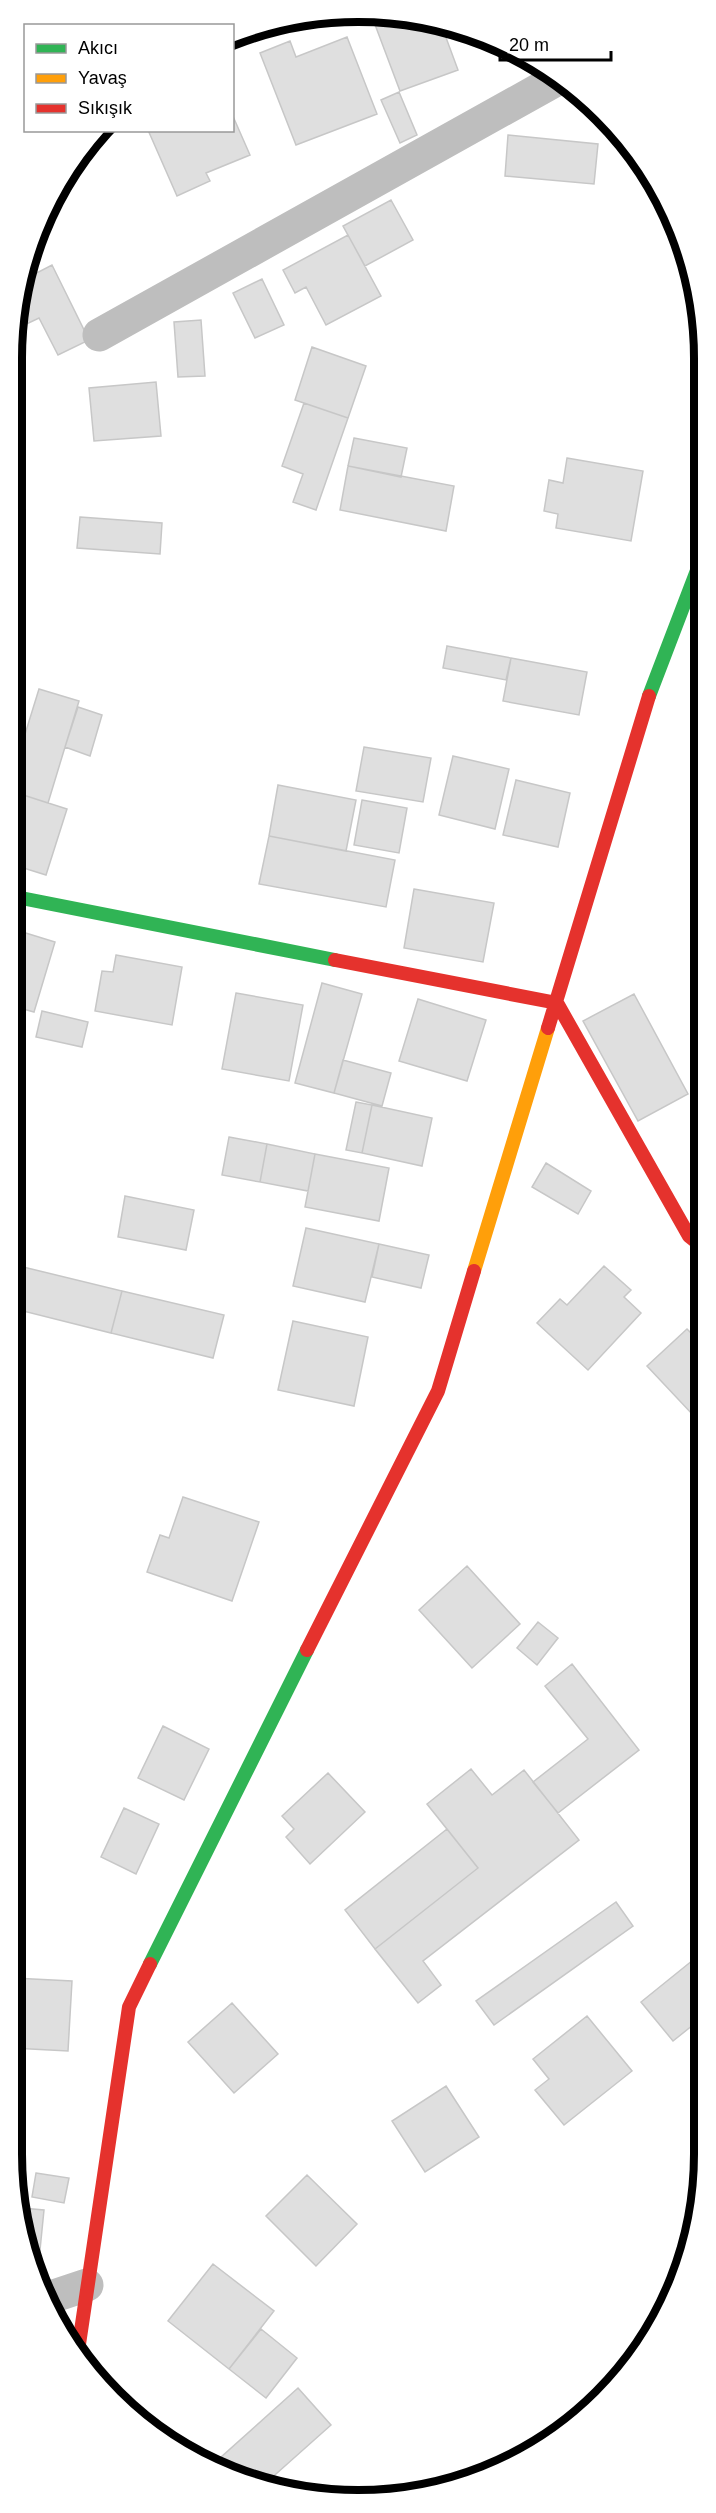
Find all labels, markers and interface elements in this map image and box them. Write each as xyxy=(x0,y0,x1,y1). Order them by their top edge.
legend xyxy=(24,24,234,132)
scale bar xyxy=(500,24,611,62)
text: 20 m xyxy=(509,35,549,55)
text: Akıcı xyxy=(78,38,118,58)
text: Yavaş xyxy=(78,68,127,88)
text: Sıkışık xyxy=(78,98,133,118)

